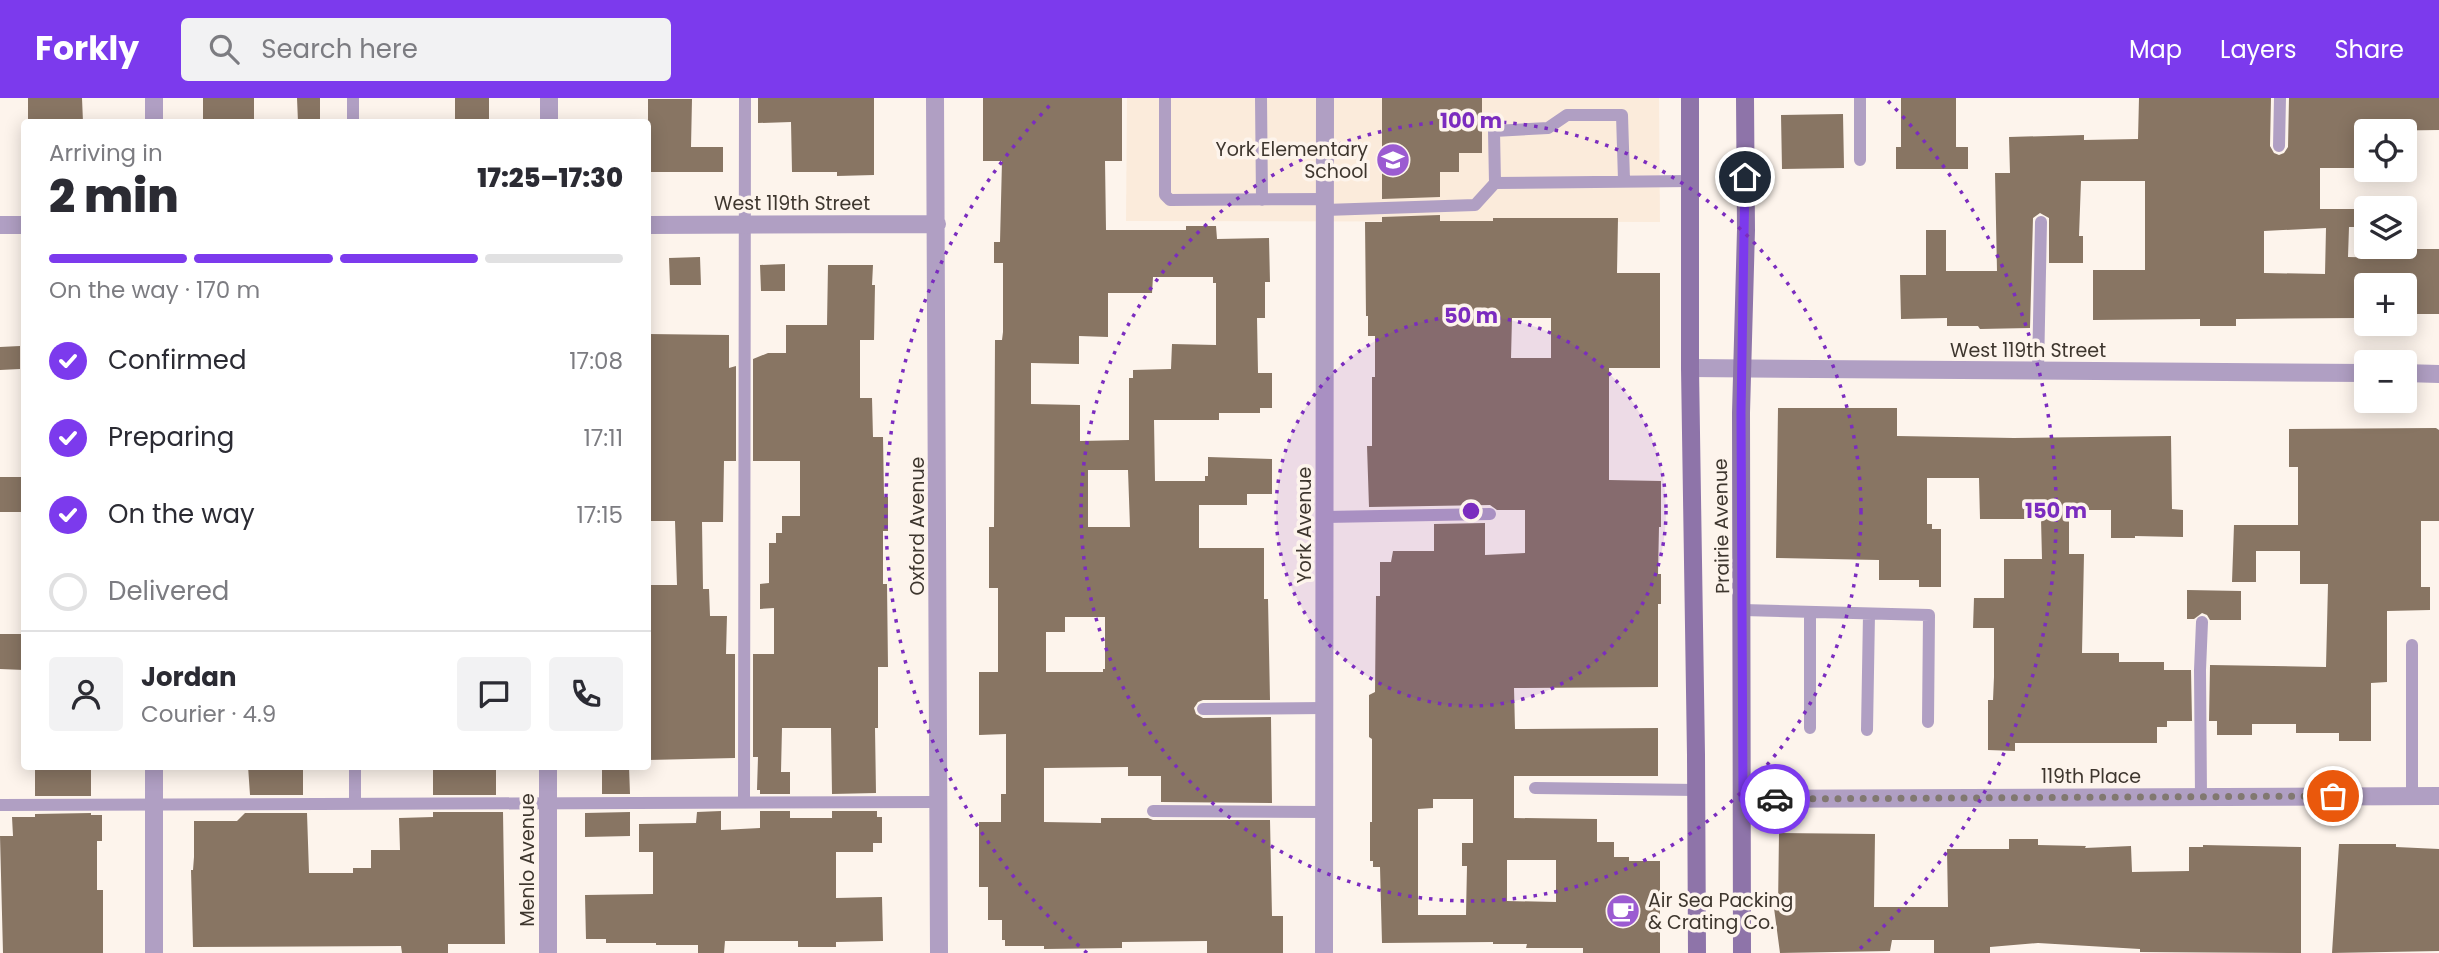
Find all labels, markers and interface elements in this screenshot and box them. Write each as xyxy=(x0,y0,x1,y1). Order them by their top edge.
search box xyxy=(181,18,671,81)
text: Forkly xyxy=(35,25,139,72)
icon: search xyxy=(205,30,243,68)
text: Search here xyxy=(261,31,418,67)
text: Map xyxy=(2129,33,2182,66)
text: Layers xyxy=(2220,33,2296,66)
text: Share xyxy=(2334,33,2404,66)
text: 100 m xyxy=(1440,106,1502,135)
map controls xyxy=(2354,119,2417,413)
button: locate xyxy=(2354,119,2417,182)
place label: York Elementary School xyxy=(1216,136,1368,185)
text: Arriving in xyxy=(49,137,163,169)
school or university icon: York Elementary School xyxy=(1374,141,1412,179)
pin xyxy=(1715,147,1775,207)
icon: home xyxy=(1726,158,1764,196)
text: 17:25–17:30 xyxy=(477,160,623,196)
text: 2 min xyxy=(49,164,179,228)
street label: West 119th Street xyxy=(714,190,870,217)
button: layers xyxy=(2354,196,2417,259)
button: + xyxy=(2354,273,2417,336)
text: On the way · 170 m xyxy=(49,274,260,306)
text: 50 m xyxy=(1444,301,1498,330)
street label: West 119th Street xyxy=(1950,337,2106,364)
icon: check xyxy=(49,342,87,380)
text: Confirmed xyxy=(108,342,246,378)
text: 17:08 xyxy=(569,345,623,377)
button: − xyxy=(2354,350,2417,413)
icon: check xyxy=(49,419,87,457)
text: Preparing xyxy=(108,419,234,455)
text: 17:11 xyxy=(583,422,623,454)
street label: Oxford Avenue xyxy=(904,457,931,595)
street label: Prairie Avenue xyxy=(1707,458,1736,594)
street label: York Avenue xyxy=(1291,467,1318,583)
icon: check xyxy=(49,496,87,534)
text: On the way xyxy=(108,496,255,532)
text: 150 m xyxy=(2025,496,2087,525)
text: 17:15 xyxy=(576,499,623,531)
centre of rings xyxy=(1459,499,1483,523)
text: Delivered xyxy=(108,573,229,609)
button: person xyxy=(49,657,123,731)
button: chat xyxy=(457,657,531,731)
button: phone xyxy=(549,657,623,731)
text: Jordan xyxy=(141,659,237,695)
text: Courier · 4.9 xyxy=(141,698,276,730)
street label: 119th Place xyxy=(2041,763,2141,790)
courier xyxy=(1740,764,1810,834)
pin xyxy=(2303,766,2363,826)
icon: bag xyxy=(2314,777,2352,815)
icon: car xyxy=(1756,780,1794,818)
street label: Menlo Avenue xyxy=(514,793,541,927)
place label: Air Sea Packing & Crating Co. xyxy=(1648,887,1793,936)
cafe icon: Air Sea Packing & Crating Co. xyxy=(1604,892,1642,930)

